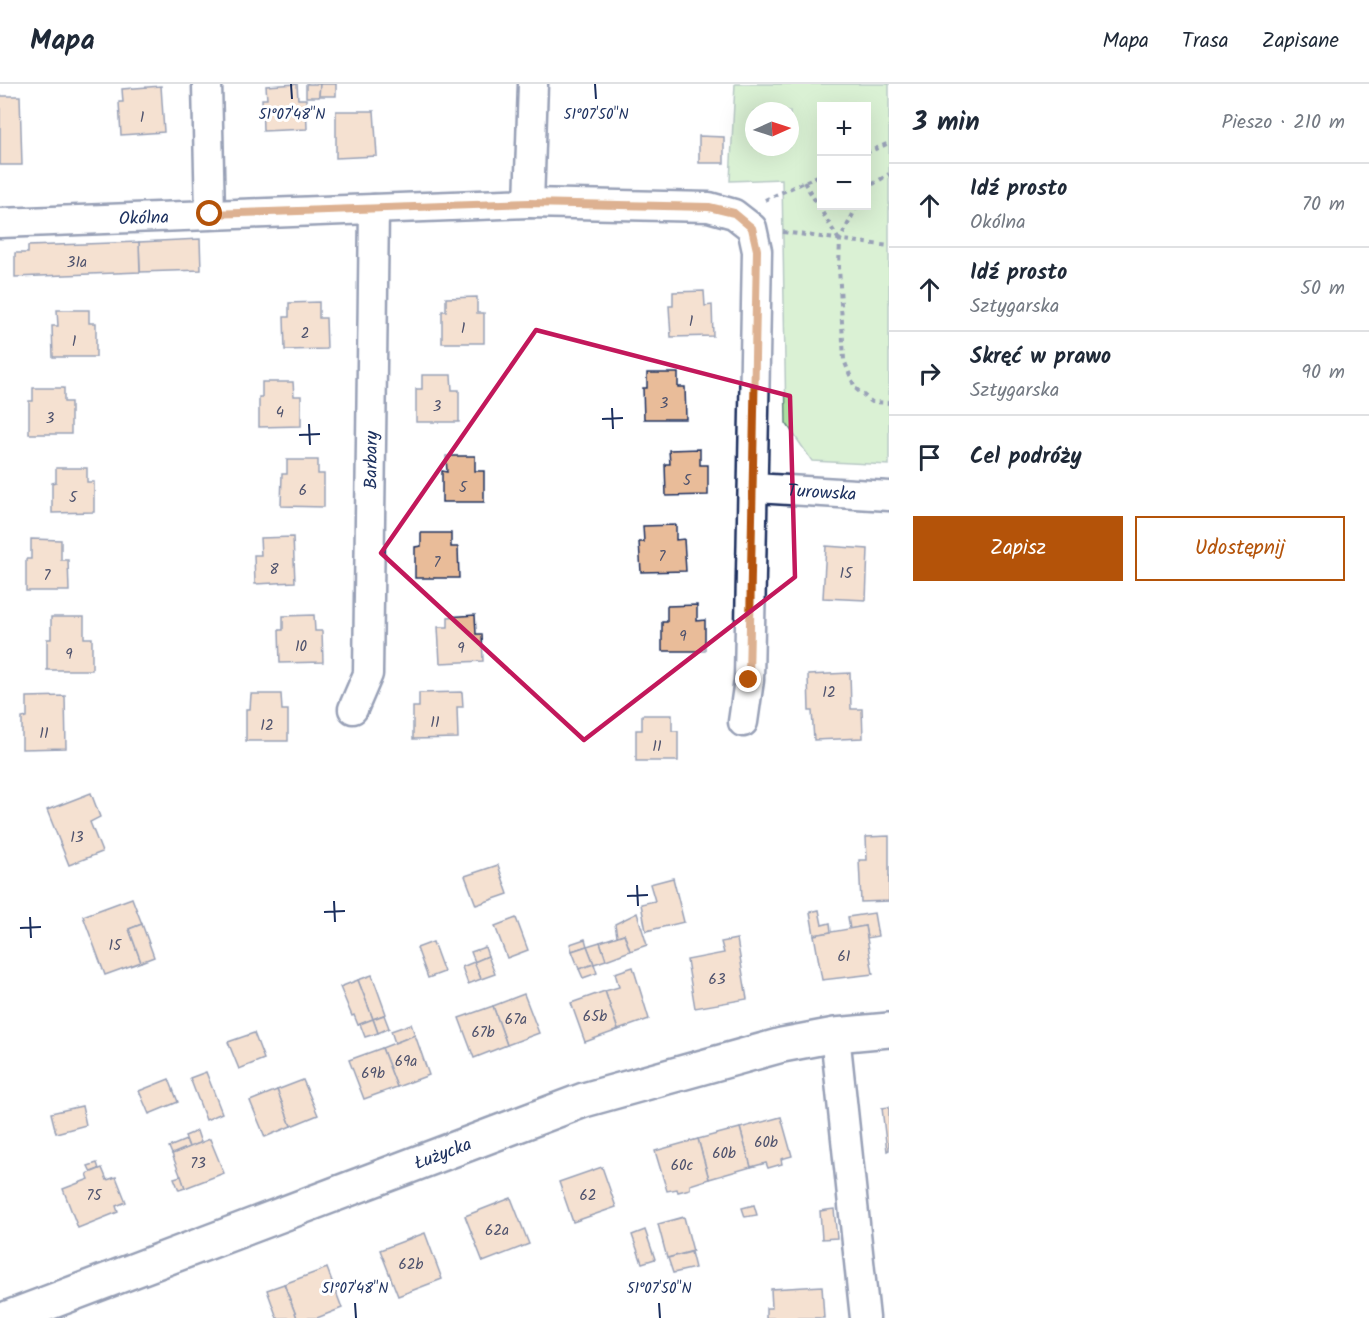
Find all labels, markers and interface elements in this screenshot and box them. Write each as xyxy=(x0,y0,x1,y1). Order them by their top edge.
text: Mapa xyxy=(30,19,95,64)
text: Mapa xyxy=(1103,25,1149,58)
text: Trasa xyxy=(1182,25,1229,58)
text: Zapisane xyxy=(1262,25,1339,58)
north arrow xyxy=(745,102,799,156)
map controls xyxy=(817,102,871,210)
button: + xyxy=(817,102,871,156)
text: 3 min xyxy=(913,102,980,144)
text: 51°07'48"N xyxy=(259,103,325,127)
text: 51°07'50"N xyxy=(563,103,629,127)
house number: 1 xyxy=(140,106,145,130)
text: Pieszo · 210 m xyxy=(1221,107,1345,139)
button: − xyxy=(817,156,871,210)
text: Idź prosto xyxy=(970,172,1067,207)
icon: ahead xyxy=(913,189,946,222)
text: 70 m xyxy=(1302,189,1345,221)
route start xyxy=(196,200,222,226)
street label: Okólna xyxy=(118,204,170,234)
text: Okólna xyxy=(970,207,1026,239)
house number: 31a xyxy=(67,251,87,275)
text: Idź prosto xyxy=(970,256,1067,291)
icon: ahead xyxy=(913,273,946,306)
text: 50 m xyxy=(1300,273,1345,305)
text: Sztygarska xyxy=(970,291,1059,323)
house number: 1 xyxy=(689,310,694,334)
house number: 1 xyxy=(461,317,466,341)
house number: 2 xyxy=(301,322,309,346)
house number: 1 xyxy=(72,330,77,354)
text: Skręć w prawo xyxy=(970,340,1111,375)
icon: right xyxy=(913,357,946,390)
text: 90 m xyxy=(1301,357,1345,389)
text: Sztygarska xyxy=(970,375,1059,407)
house number: 3 xyxy=(660,392,669,416)
house number: 3 xyxy=(433,395,442,419)
house number: 4 xyxy=(276,401,284,425)
house number: 3 xyxy=(46,407,55,431)
street label: Barbary xyxy=(357,430,387,489)
text: Cel podróży xyxy=(970,440,1082,475)
icon: arrive xyxy=(913,441,946,474)
house number: 5 xyxy=(683,469,692,493)
house number: 5 xyxy=(459,476,468,500)
street label: Turowska xyxy=(786,477,857,510)
house number: 6 xyxy=(299,479,307,503)
house number: 5 xyxy=(69,486,78,510)
button: Zapisz xyxy=(913,516,1123,581)
button: Udostępnij xyxy=(1135,516,1345,581)
house number: 7 xyxy=(659,545,667,569)
house number: 7 xyxy=(434,551,442,575)
house number: 8 xyxy=(269,558,279,582)
house number: 15 xyxy=(840,562,853,586)
house number: 7 xyxy=(44,564,52,588)
house number: 9 xyxy=(679,625,687,649)
house number: 10 xyxy=(295,635,308,659)
house number: 9 xyxy=(457,637,465,661)
house number: 9 xyxy=(65,643,73,667)
route end xyxy=(735,666,761,692)
house number: 12 xyxy=(822,681,836,705)
house number: 11 xyxy=(430,711,440,735)
house number: 12 xyxy=(260,714,274,738)
house number: 11 xyxy=(39,722,49,746)
house number: 11 xyxy=(652,735,662,759)
house number: 13 xyxy=(70,826,84,850)
house number: 15 xyxy=(109,934,122,958)
house number: 61 xyxy=(837,945,851,969)
house number: 63 xyxy=(709,968,726,992)
house number: 65b xyxy=(583,1005,607,1029)
house number: 67a xyxy=(505,1008,527,1032)
house number: 67b xyxy=(471,1021,495,1045)
house number: 69a xyxy=(395,1050,417,1074)
house number: 69b xyxy=(361,1062,385,1086)
street label: Łużycka xyxy=(411,1131,476,1179)
house number: 60b xyxy=(754,1131,778,1155)
house number: 60b xyxy=(712,1142,736,1166)
house number: 73 xyxy=(190,1152,206,1176)
house number: 60c xyxy=(671,1154,694,1178)
house number: 75 xyxy=(87,1184,102,1208)
house number: 62 xyxy=(579,1184,597,1208)
house number: 62a xyxy=(485,1219,509,1243)
house number: 62b xyxy=(399,1253,424,1277)
text: 51°07'48"N xyxy=(322,1277,388,1301)
text: 51°07'50"N xyxy=(626,1277,692,1301)

